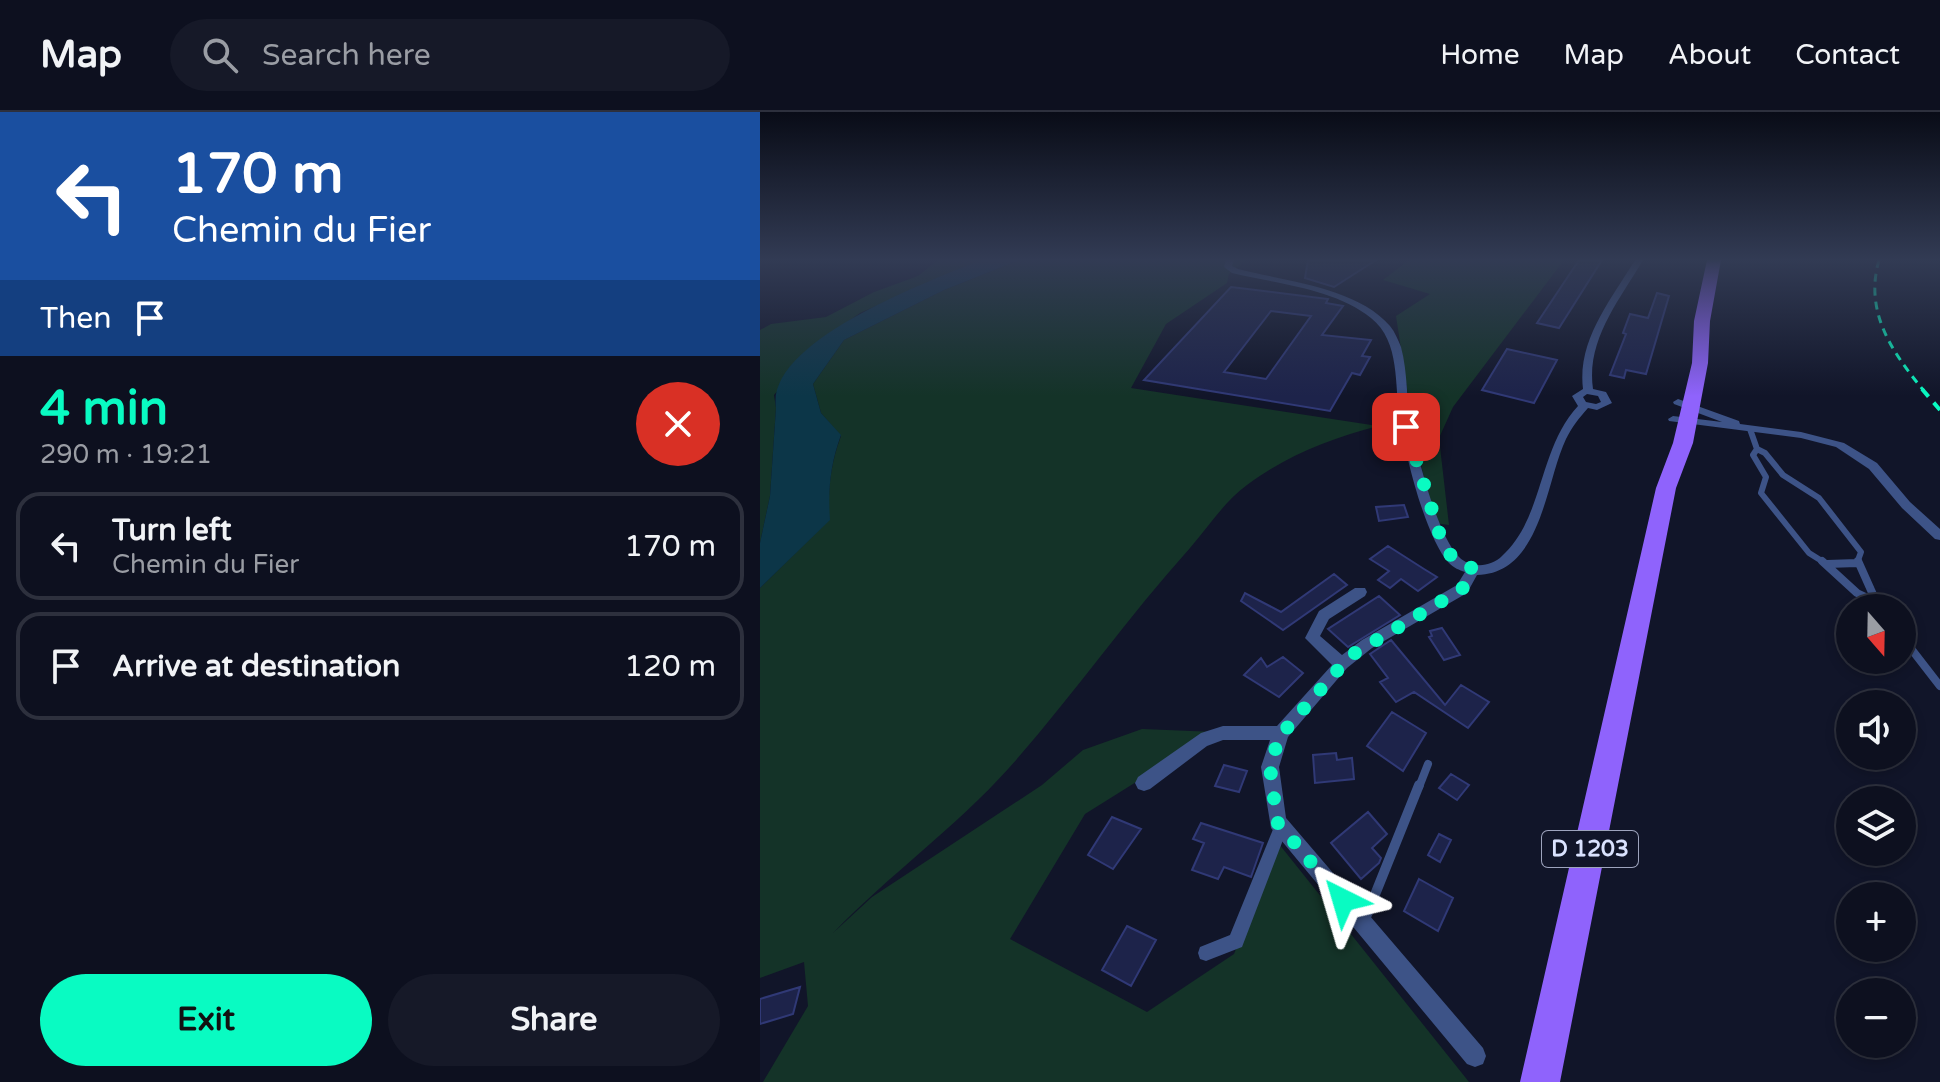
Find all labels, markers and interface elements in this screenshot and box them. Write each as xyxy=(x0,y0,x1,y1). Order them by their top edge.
search box xyxy=(170,19,730,91)
text: Map xyxy=(40,32,122,78)
icon: search xyxy=(198,33,242,77)
text: Search here xyxy=(262,37,431,74)
text: Home xyxy=(1440,38,1520,72)
text: Map xyxy=(1564,38,1624,72)
text: About xyxy=(1668,38,1751,72)
text: Contact xyxy=(1795,38,1900,72)
text: 170 m xyxy=(172,141,343,208)
icon: left xyxy=(40,144,144,248)
text: Chemin du Fier xyxy=(172,209,431,252)
icon: arrive xyxy=(128,296,172,340)
text: Then xyxy=(40,300,112,337)
text: 4 min xyxy=(40,380,168,438)
button: close xyxy=(636,382,720,466)
pin xyxy=(1372,393,1440,461)
icon: arrive xyxy=(1384,405,1428,449)
text: 290 m · 19:21 xyxy=(40,439,212,470)
text: Turn left xyxy=(112,512,231,549)
icon: left xyxy=(44,524,88,568)
text: 170 m xyxy=(624,528,716,565)
text: Chemin du Fier xyxy=(112,549,299,580)
north arrow xyxy=(1836,594,1916,674)
map controls xyxy=(1836,594,1916,1058)
icon: arrive xyxy=(44,644,88,688)
text: Arrive at destination xyxy=(112,648,400,685)
text: 120 m xyxy=(624,648,716,685)
button: sound xyxy=(1836,690,1916,770)
button: layers xyxy=(1836,786,1916,866)
road number: D 1203 xyxy=(1542,831,1638,867)
position arrow xyxy=(1301,858,1385,942)
button: + xyxy=(1836,882,1916,962)
button: Exit xyxy=(40,974,372,1066)
button: Share xyxy=(388,974,720,1066)
button: − xyxy=(1836,978,1916,1058)

